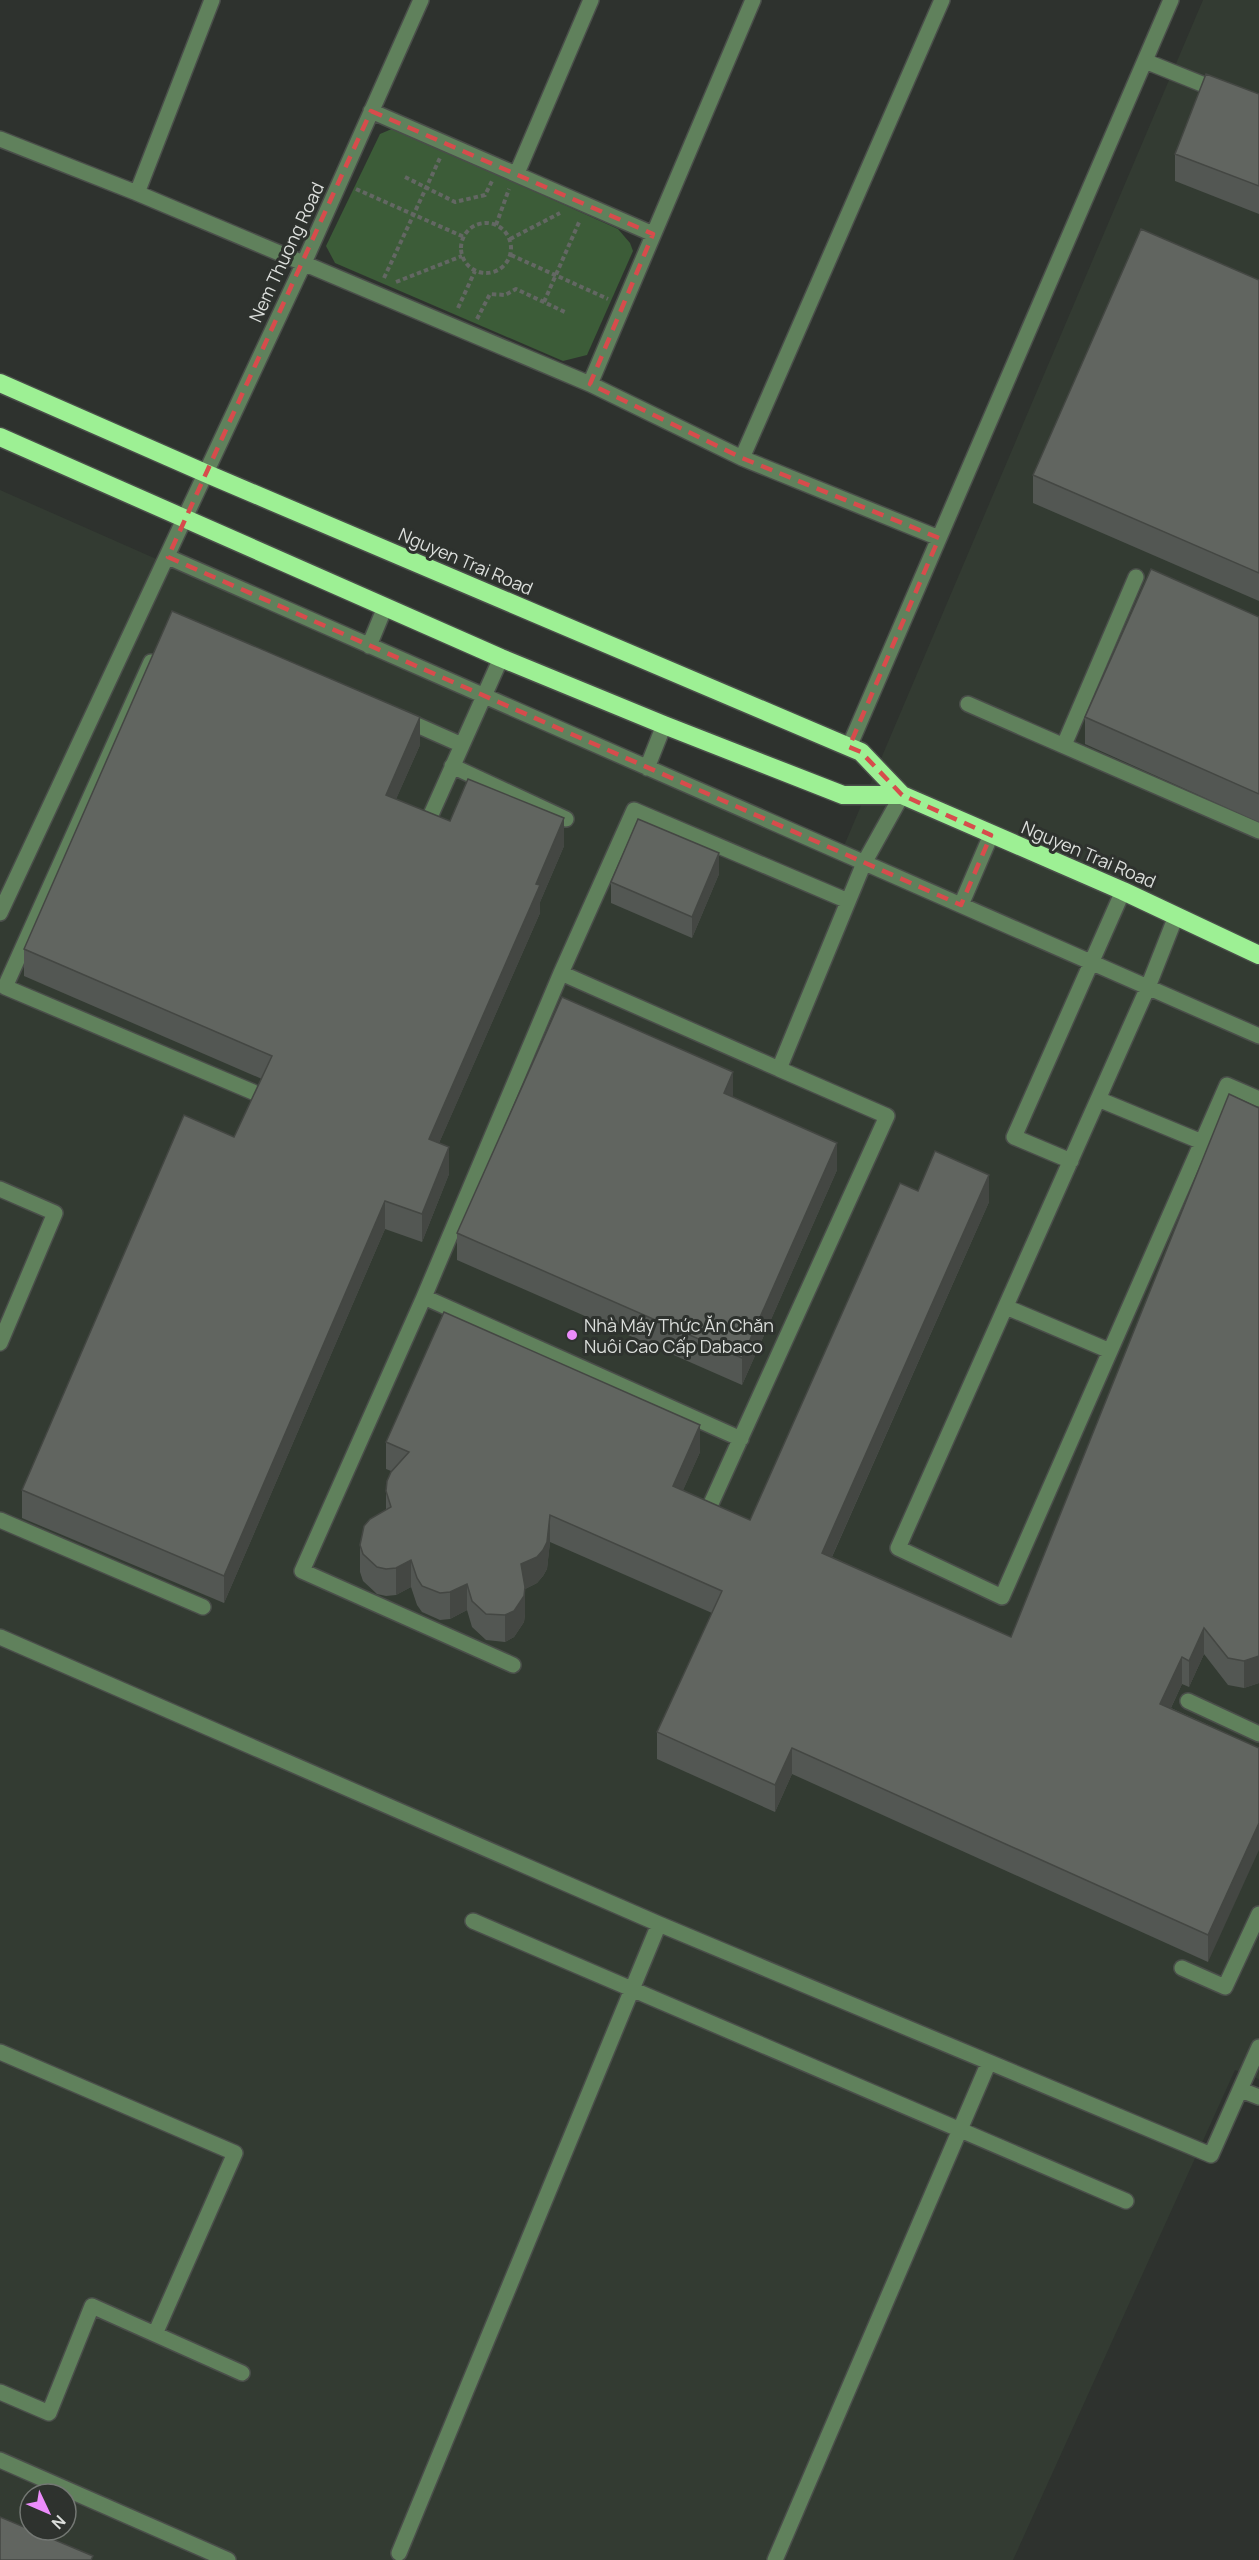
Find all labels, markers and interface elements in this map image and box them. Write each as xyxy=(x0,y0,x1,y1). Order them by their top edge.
street label: Nem Thuong Road xyxy=(243,178,329,326)
street label: Nguyen Trai Road xyxy=(395,522,537,600)
street label: Nguyen Trai Road xyxy=(1018,815,1160,893)
place label: Nhà Máy Thức Ăn Chăn Nuôi Cao Cấp Dabaco xyxy=(584,1313,774,1358)
marker: Nhà Máy Thức Ăn Chăn Nuôi Cao Cấp Dabaco xyxy=(565,1328,579,1342)
north arrow xyxy=(18,2482,78,2542)
text: N xyxy=(47,2511,71,2534)

